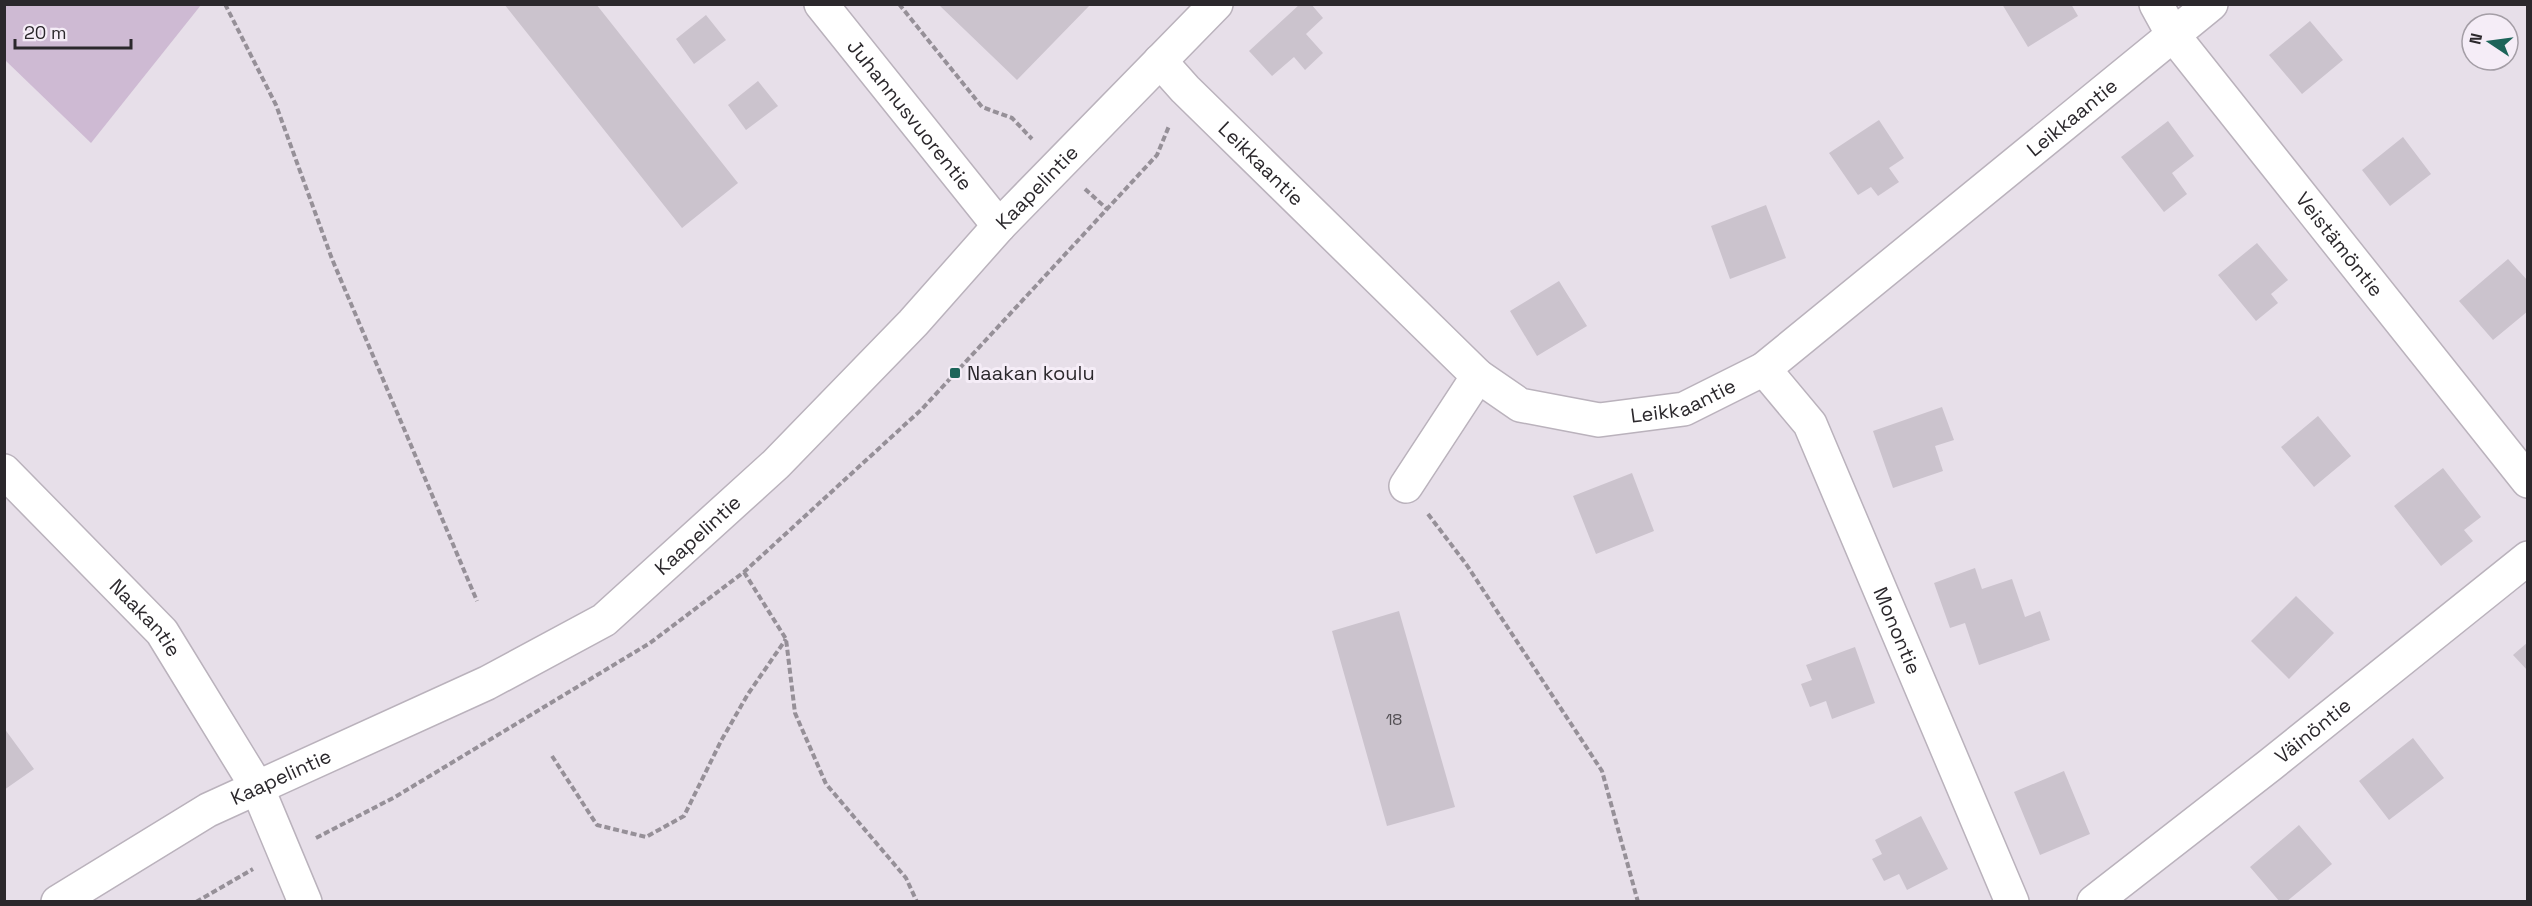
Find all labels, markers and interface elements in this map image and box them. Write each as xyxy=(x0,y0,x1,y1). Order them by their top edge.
scale bar xyxy=(15,12,130,50)
north arrow xyxy=(2460,12,2520,72)
text: 20 m xyxy=(24,21,67,44)
text: N xyxy=(2464,31,2487,46)
street label: Juhannusvuorentie xyxy=(841,34,978,196)
street label: Leikkaantie xyxy=(2021,73,2123,162)
street label: Leikkaantie xyxy=(1213,116,1309,211)
street label: Kaapelintie xyxy=(990,140,1084,235)
street label: Veistämöntie xyxy=(2290,187,2389,302)
place label: Naakan koulu xyxy=(967,360,1095,386)
marker: Naakan koulu xyxy=(948,366,962,380)
street label: Leikkaantie xyxy=(1629,372,1740,429)
street label: Kaapelintie xyxy=(649,489,746,581)
street label: Naakantie xyxy=(104,573,187,661)
street label: Monontie xyxy=(1867,583,1927,678)
street label: Väinöntie xyxy=(2269,692,2356,769)
house number: 18 xyxy=(1386,709,1402,730)
street label: Kaapelintie xyxy=(226,743,335,811)

